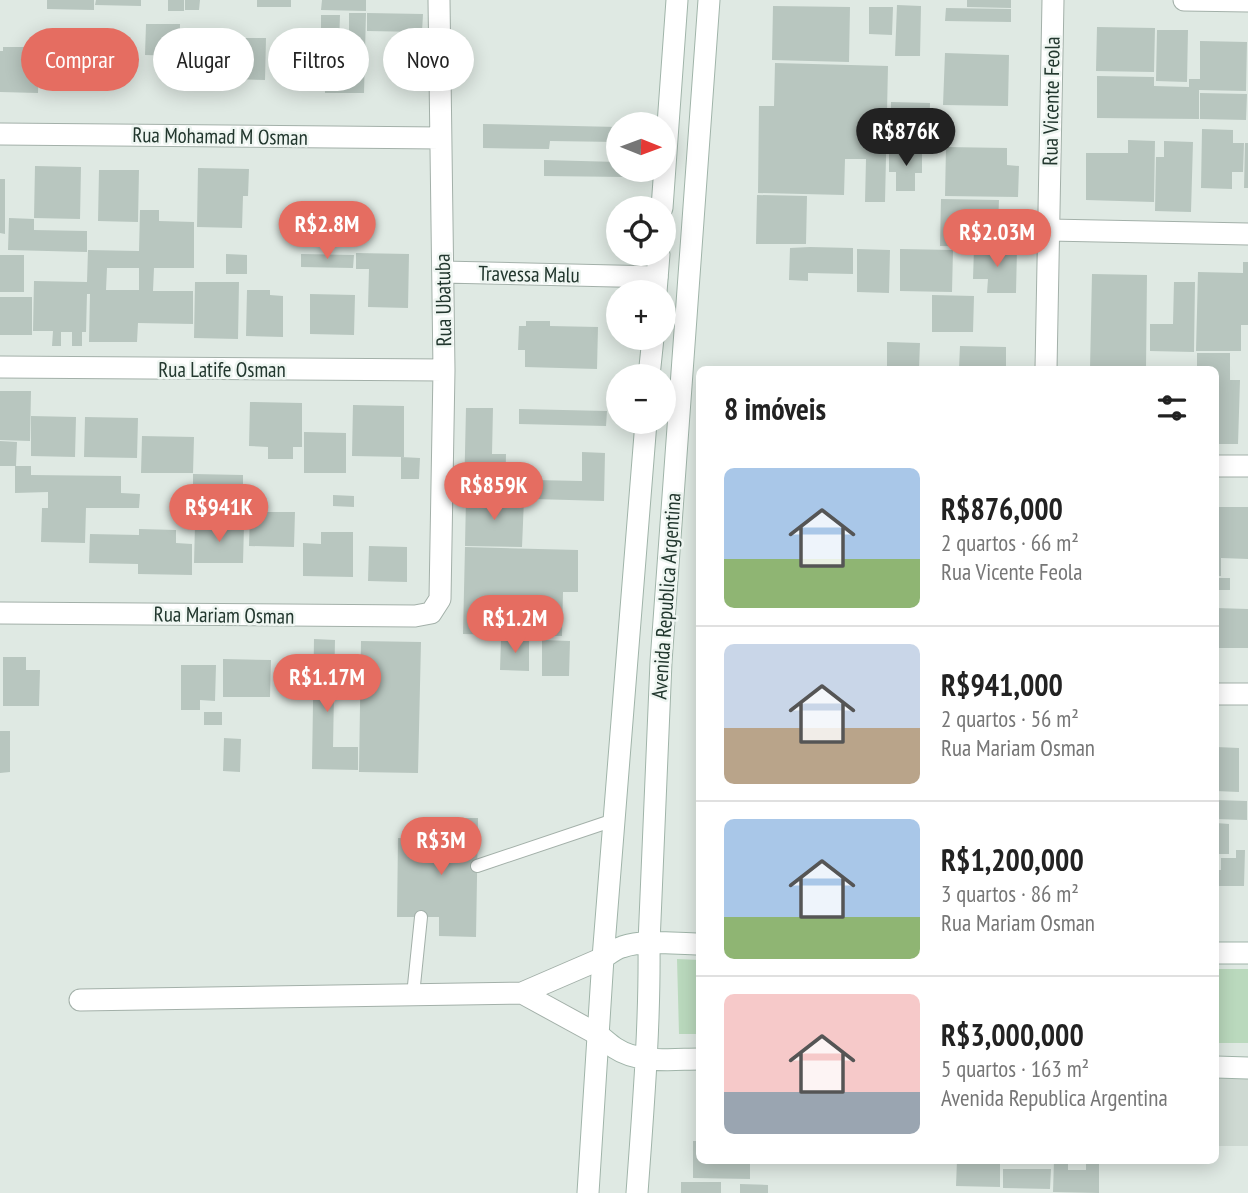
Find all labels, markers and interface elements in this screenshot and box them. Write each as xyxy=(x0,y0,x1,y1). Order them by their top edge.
chip: Comprar xyxy=(21,28,139,91)
chip: Alugar xyxy=(153,28,254,91)
chip: Filtros xyxy=(268,28,369,91)
chip: Novo xyxy=(383,28,474,91)
street label: Rua Vicente Feola xyxy=(1036,36,1066,166)
pin: R$876K xyxy=(849,108,963,168)
north arrow xyxy=(606,112,676,182)
map controls xyxy=(606,112,676,434)
text: R$876K xyxy=(872,116,940,145)
street label: Rua Mohamad M Osman xyxy=(132,121,308,151)
button: locate xyxy=(606,196,676,266)
pin: R$2.8M xyxy=(270,202,384,261)
text: R$2.8M xyxy=(295,209,359,238)
pin: R$2.03M xyxy=(932,210,1062,269)
text: R$2.03M xyxy=(959,217,1035,246)
street label: Rua Ubatuba xyxy=(429,253,457,347)
street label: Travessa Malu xyxy=(478,260,580,288)
button: + xyxy=(606,280,676,350)
street label: Rua Latife Osman xyxy=(158,356,286,383)
button: − xyxy=(606,364,676,434)
text: 8 imóveis xyxy=(724,389,826,428)
icon: filters xyxy=(1153,389,1191,427)
pin: R$859K xyxy=(437,462,551,522)
text: R$859K xyxy=(460,470,528,499)
pin: R$941K xyxy=(162,484,276,544)
text: R$876,000 xyxy=(941,489,1063,528)
text: R$941K xyxy=(185,492,253,521)
street label: Avenida Republica Argentina xyxy=(645,492,687,700)
icon: home xyxy=(780,496,864,580)
text: 2 quartos · 66 m² xyxy=(941,528,1079,557)
text: Rua Vicente Feola xyxy=(941,557,1082,586)
pin: R$1.2M xyxy=(458,596,572,655)
street label: Rua Mariam Osman xyxy=(153,600,295,630)
text: R$1.2M xyxy=(483,603,547,632)
pin: R$1.17M xyxy=(262,654,392,714)
text: R$1.17M xyxy=(289,662,365,691)
text: R$941,000 xyxy=(941,665,1063,704)
icon: home xyxy=(780,672,864,756)
text: 2 quartos · 56 m² xyxy=(941,704,1079,733)
text: Rua Mariam Osman xyxy=(941,733,1095,762)
pin: R$3M xyxy=(400,818,482,877)
text: R$3M xyxy=(417,825,465,854)
text: R$1,200,000 xyxy=(941,840,1084,879)
icon: home xyxy=(780,847,864,931)
text: 3 quartos · 86 m² xyxy=(941,879,1079,908)
text: Rua Mariam Osman xyxy=(941,908,1095,937)
text: R$3,000,000 xyxy=(941,1015,1084,1054)
icon: home xyxy=(780,1022,864,1106)
text: 5 quartos · 163 m² xyxy=(941,1054,1089,1083)
text: Avenida Republica Argentina xyxy=(941,1083,1168,1112)

